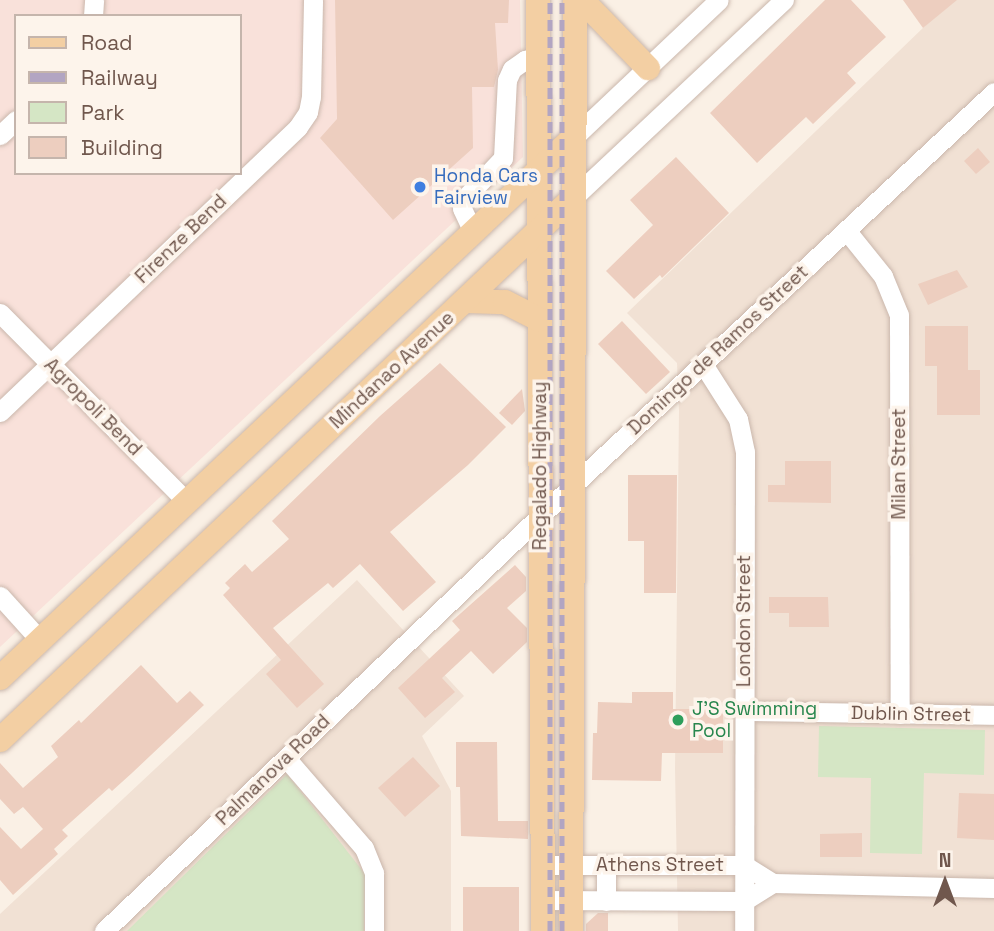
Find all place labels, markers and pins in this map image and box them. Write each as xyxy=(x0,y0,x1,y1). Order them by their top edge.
place label: Honda Cars Fairview xyxy=(434,165,538,209)
marker: Honda Cars Fairview xyxy=(412,179,428,195)
place label: J'S Swimming Pool xyxy=(692,698,817,742)
marker: J'S Swimming Pool xyxy=(670,712,686,728)

